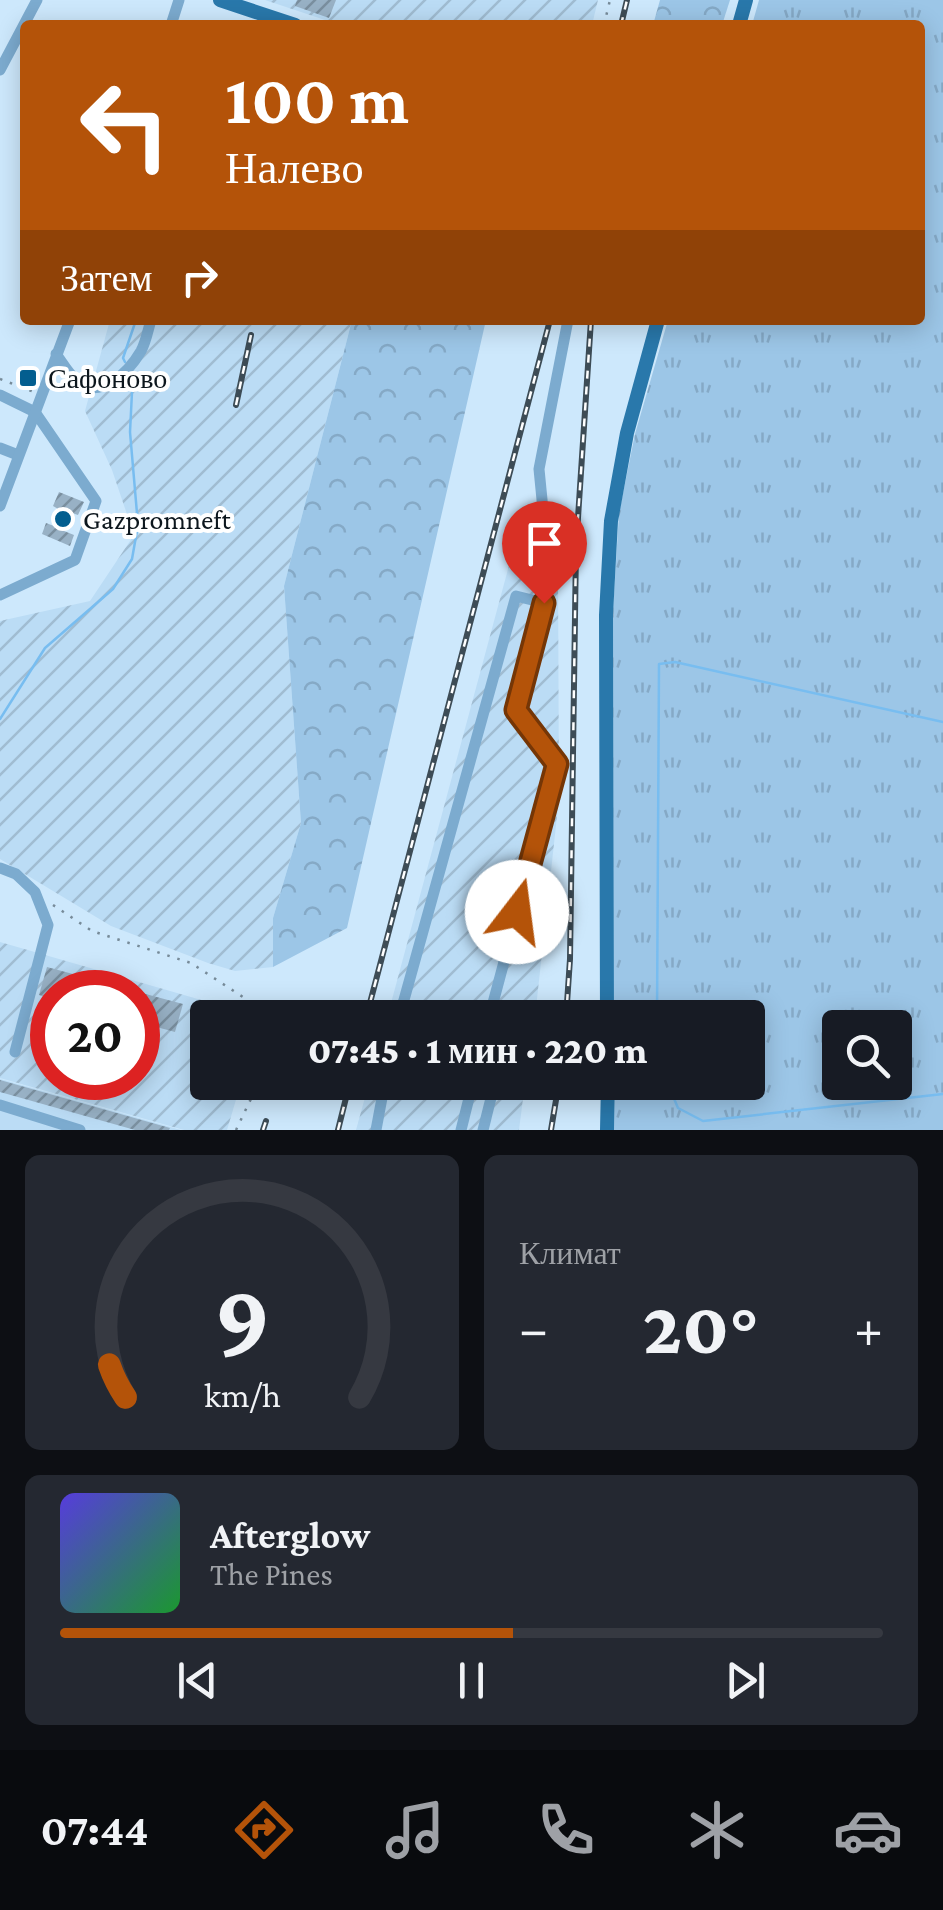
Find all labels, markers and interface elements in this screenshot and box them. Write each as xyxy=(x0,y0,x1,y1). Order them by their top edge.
icon: left xyxy=(60,60,190,190)
text: 100 m xyxy=(225,60,409,138)
text: Налево xyxy=(225,143,364,193)
icon: right xyxy=(172,250,227,305)
text: Затем xyxy=(60,257,152,299)
place label: Сафоново xyxy=(48,363,167,394)
marker: Сафоново xyxy=(17,367,39,389)
pin xyxy=(502,501,587,604)
place label: Gazpromneft xyxy=(83,504,232,535)
marker: Gazpromneft xyxy=(52,508,74,530)
icon: arrive xyxy=(517,516,572,571)
position arrow xyxy=(465,860,569,964)
speed limit sign: 20 xyxy=(30,970,160,1100)
map controls xyxy=(822,1010,912,1100)
button: search xyxy=(822,1010,912,1100)
text: 07:45 · 1 мин · 220 m xyxy=(308,1029,647,1071)
text: Климат xyxy=(519,1235,621,1271)
text: 9 xyxy=(214,1262,270,1377)
text: 20° xyxy=(643,1286,759,1369)
text: − xyxy=(519,1298,548,1359)
text: + xyxy=(854,1298,883,1359)
text: km/h xyxy=(203,1375,281,1415)
text: Afterglow xyxy=(210,1514,370,1556)
text: The Pines xyxy=(210,1556,333,1592)
icon: previous xyxy=(170,1653,225,1708)
icon: pause xyxy=(444,1653,499,1708)
icon: next xyxy=(718,1653,773,1708)
icon: directions xyxy=(229,1795,299,1865)
icon: music xyxy=(380,1795,450,1865)
icon: phone xyxy=(531,1795,601,1865)
icon: climate xyxy=(682,1795,752,1865)
icon: car xyxy=(833,1795,903,1865)
text: 07:44 xyxy=(40,1805,149,1855)

